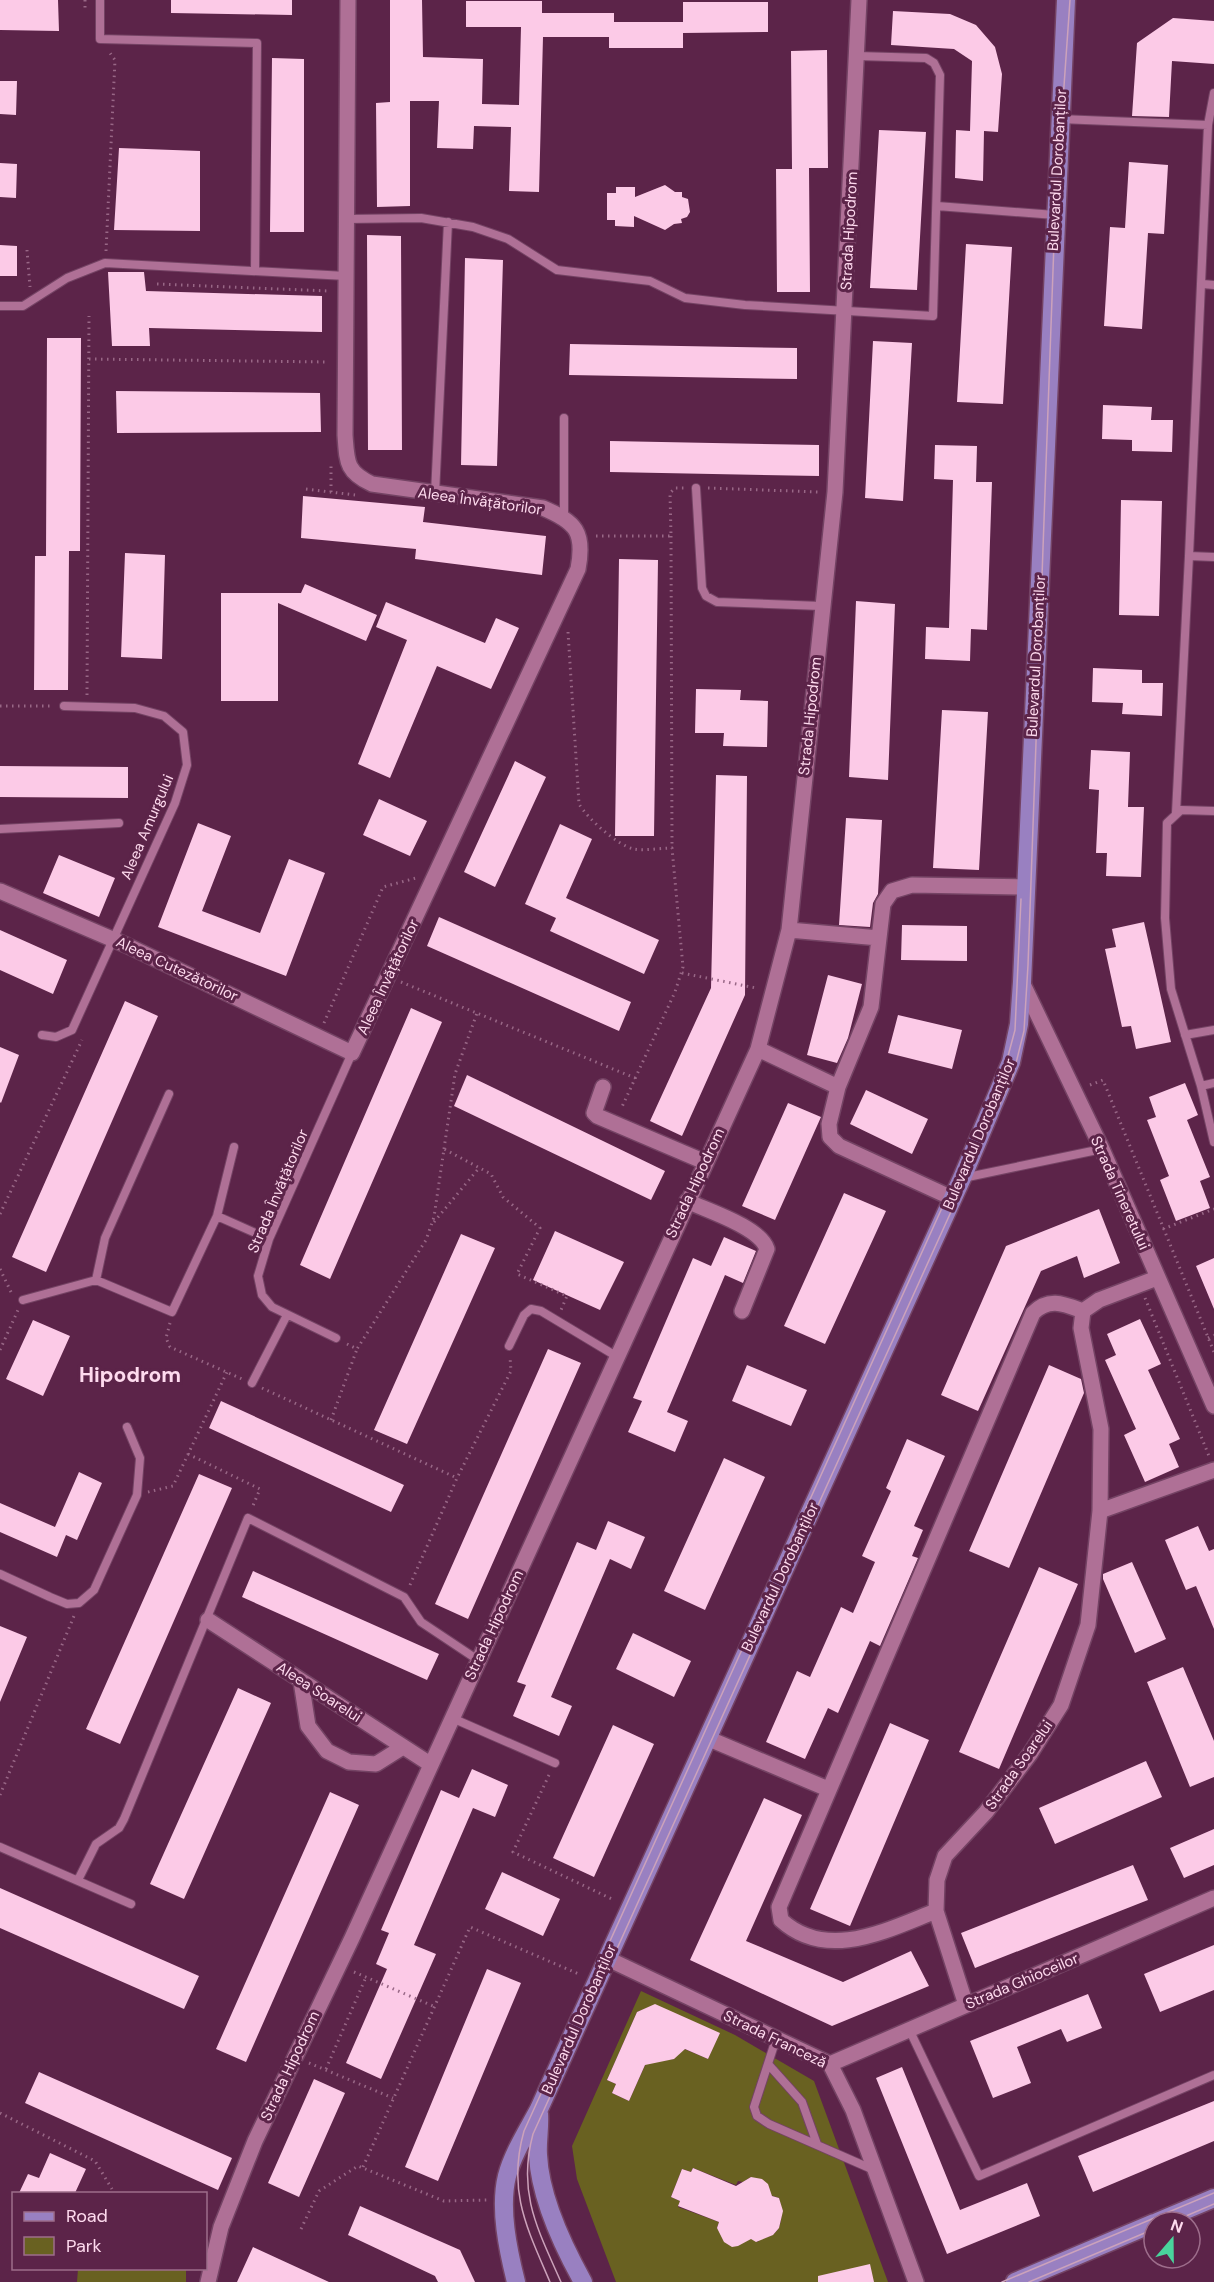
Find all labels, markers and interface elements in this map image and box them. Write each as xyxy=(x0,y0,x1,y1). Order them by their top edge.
street label: Bulevardul Dorobanților xyxy=(1043,88,1071,252)
street label: Strada Hipodrom xyxy=(836,171,862,291)
street label: Aleea Învățătorilor xyxy=(417,482,544,520)
street label: Bulevardul Dorobanților xyxy=(1022,574,1050,738)
street label: Strada Hipodrom xyxy=(794,656,826,776)
street label: Aleea Amurgului xyxy=(116,771,178,883)
street label: Aleea Învățătorilor xyxy=(352,916,424,1038)
street label: Aleea Cutezătorilor xyxy=(113,932,242,1006)
street label: Bulevardul Dorobanților xyxy=(938,1055,1020,1213)
street label: Strada Hipodrom xyxy=(661,1125,729,1241)
street label: Strada Învățătorilor xyxy=(243,1126,313,1256)
street label: Strada Tineretului xyxy=(1086,1133,1154,1253)
district label: Hipodrom xyxy=(79,1361,181,1389)
street label: Bulevardul Dorobanților xyxy=(737,1499,824,1655)
street label: Strada Hipodrom xyxy=(460,1567,528,1683)
street label: Aleea Soarelui xyxy=(273,1657,365,1727)
street label: Strada Soarelui xyxy=(981,1716,1057,1814)
street label: Bulevardul Dorobanților xyxy=(537,1940,621,2097)
street label: Strada Ghioceilor xyxy=(962,1948,1082,2014)
street label: Strada Franceză xyxy=(720,2005,830,2073)
street label: Strada Hipodrom xyxy=(256,2008,324,2124)
legend xyxy=(12,2192,207,2270)
text: Road xyxy=(66,2204,108,2228)
north arrow xyxy=(1142,2210,1202,2270)
text: N xyxy=(1168,2215,1186,2238)
text: Park xyxy=(66,2234,102,2258)

